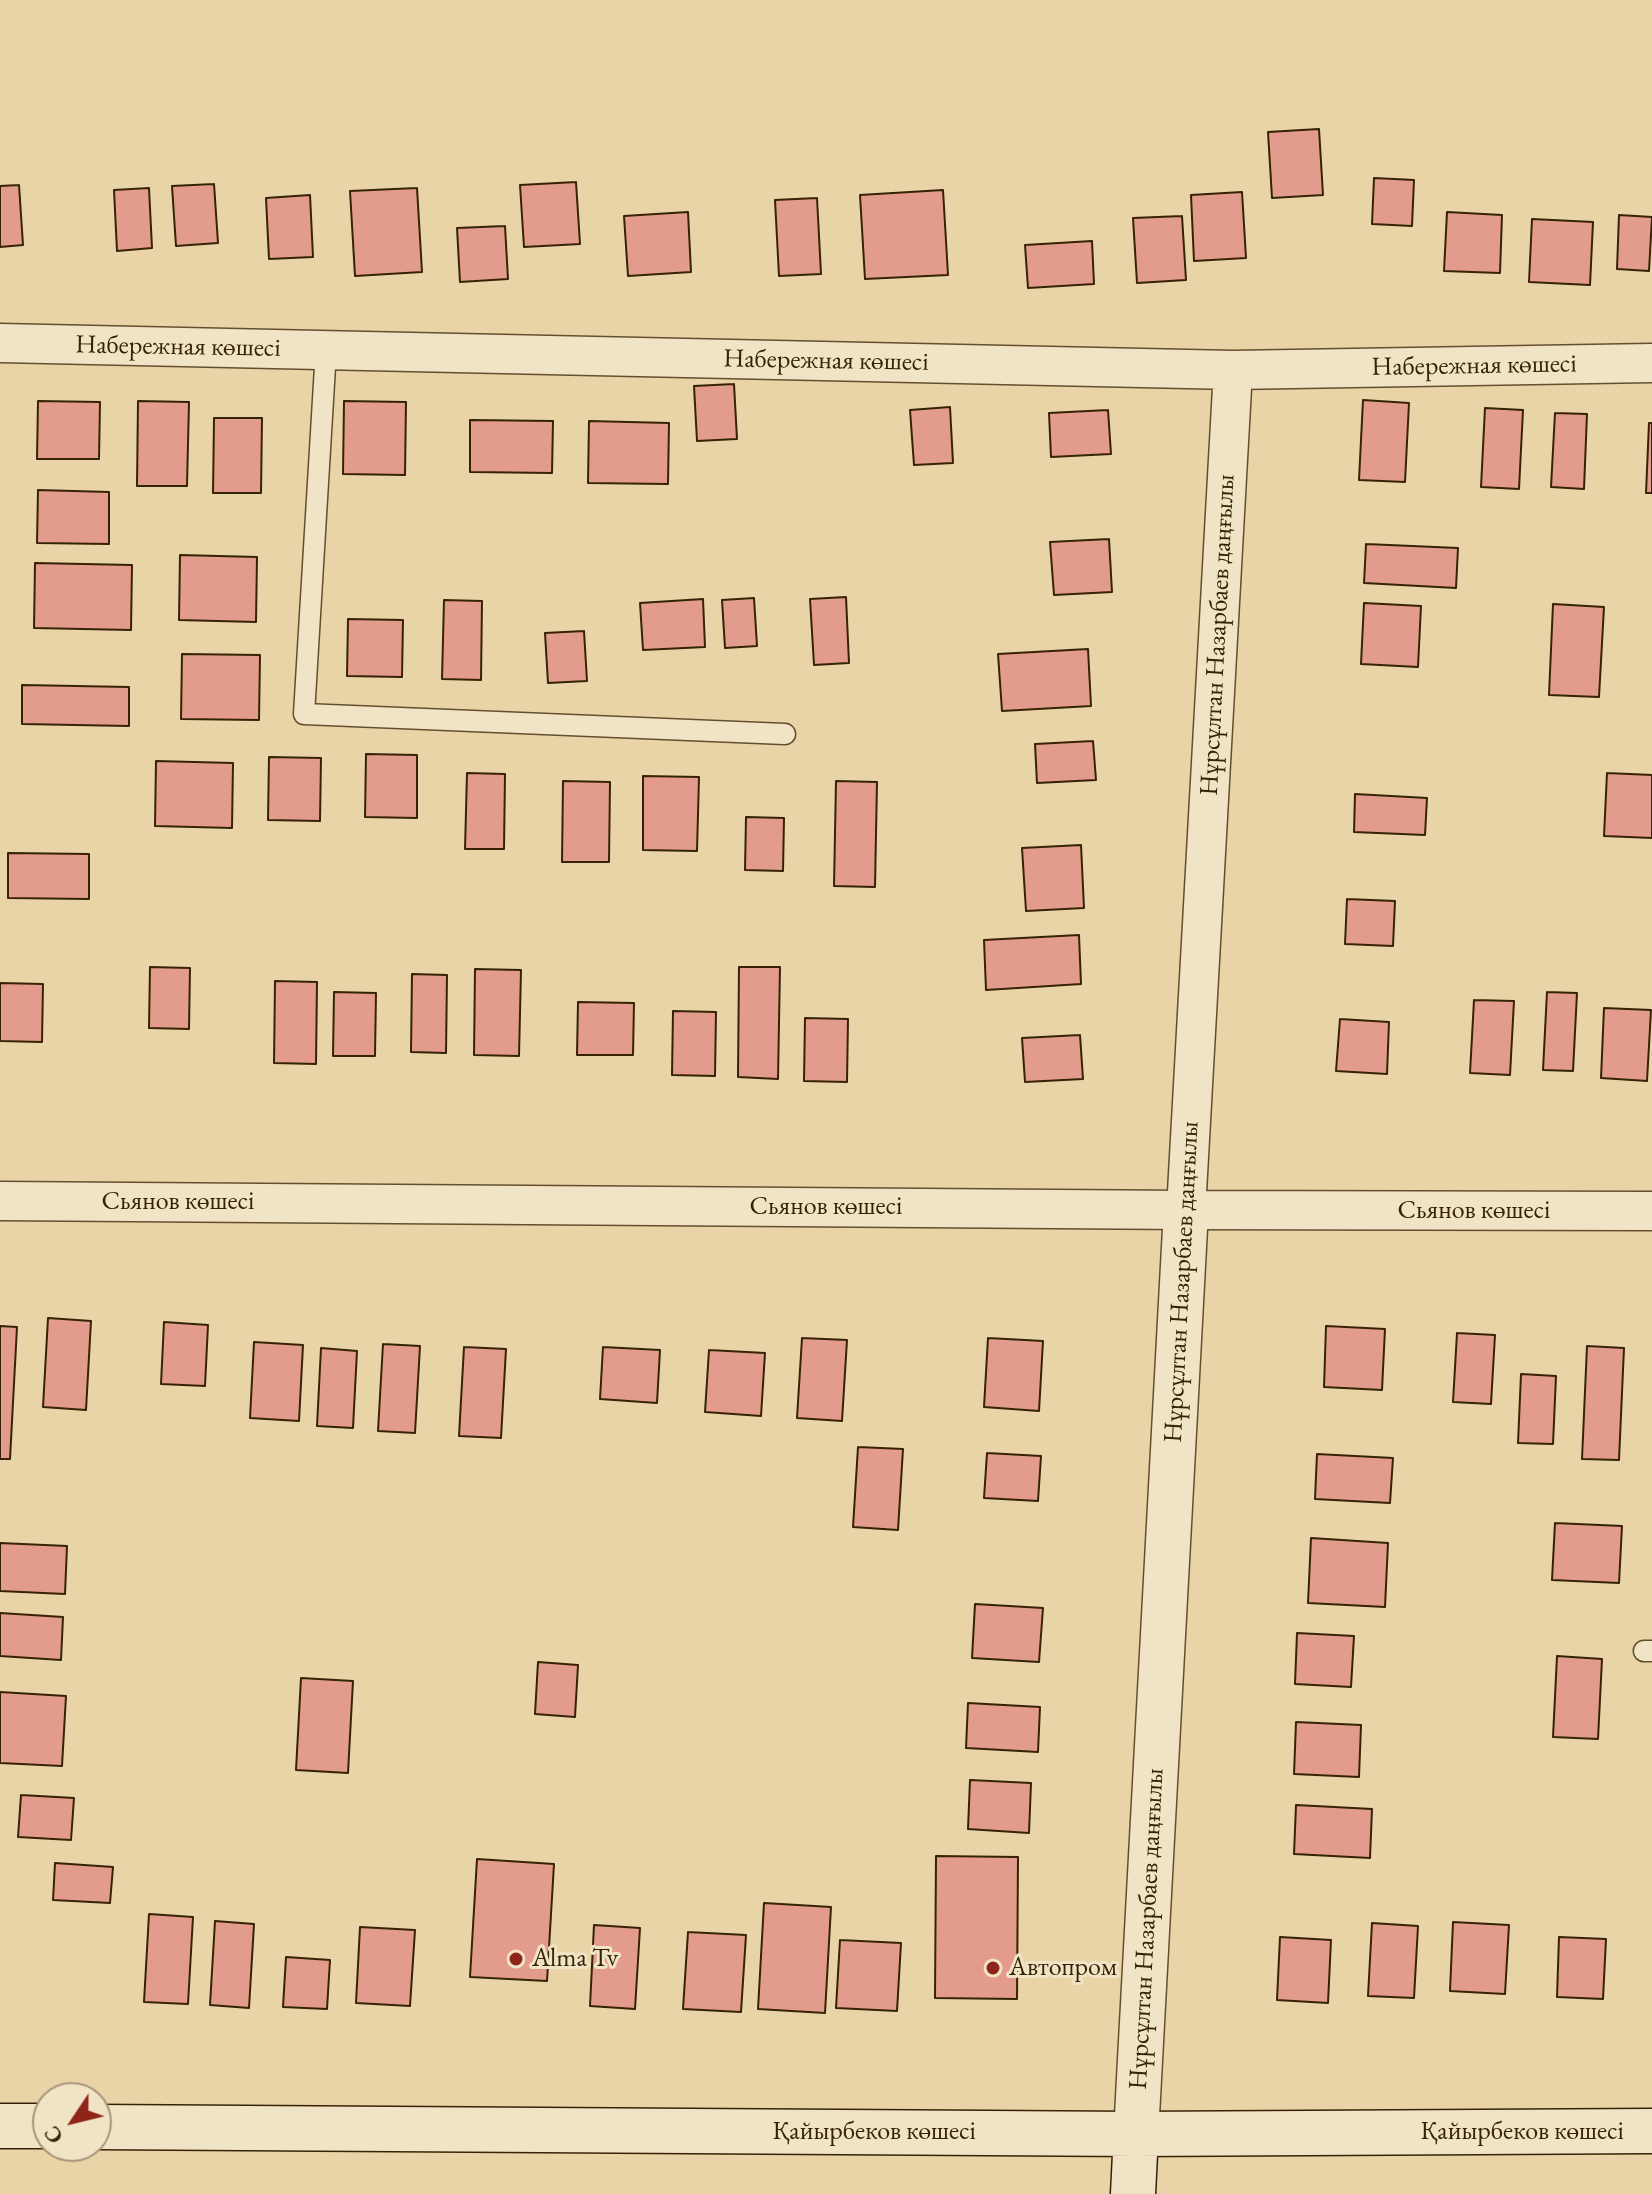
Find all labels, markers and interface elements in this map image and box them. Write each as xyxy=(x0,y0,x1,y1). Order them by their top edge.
street label: Набережная көшесі xyxy=(75,330,281,364)
street label: Набережная көшесі xyxy=(723,344,929,378)
street label: Набережная көшесі xyxy=(1371,349,1577,383)
street label: Нұрсұлтан Назарбаев даңғылы xyxy=(1194,474,1242,796)
street label: Нұрсұлтан Назарбаев даңғылы xyxy=(1158,1121,1206,1443)
street label: Сьянов көшесі xyxy=(102,1186,254,1218)
street label: Сьянов көшесі xyxy=(750,1191,902,1223)
street label: Сьянов көшесі xyxy=(1398,1195,1550,1227)
street label: Нұрсұлтан Назарбаев даңғылы xyxy=(1123,1768,1171,2090)
place label: Alma Tv xyxy=(532,1943,618,1975)
marker: Alma Tv xyxy=(507,1950,525,1968)
place label: Автопром xyxy=(1009,1952,1117,1984)
marker: Автопром xyxy=(984,1959,1002,1977)
north arrow xyxy=(32,2082,112,2162)
street label: Қайырбеков көшесі xyxy=(772,2116,976,2148)
street label: Қайырбеков көшесі xyxy=(1420,2116,1624,2148)
text: С xyxy=(37,2120,70,2150)

